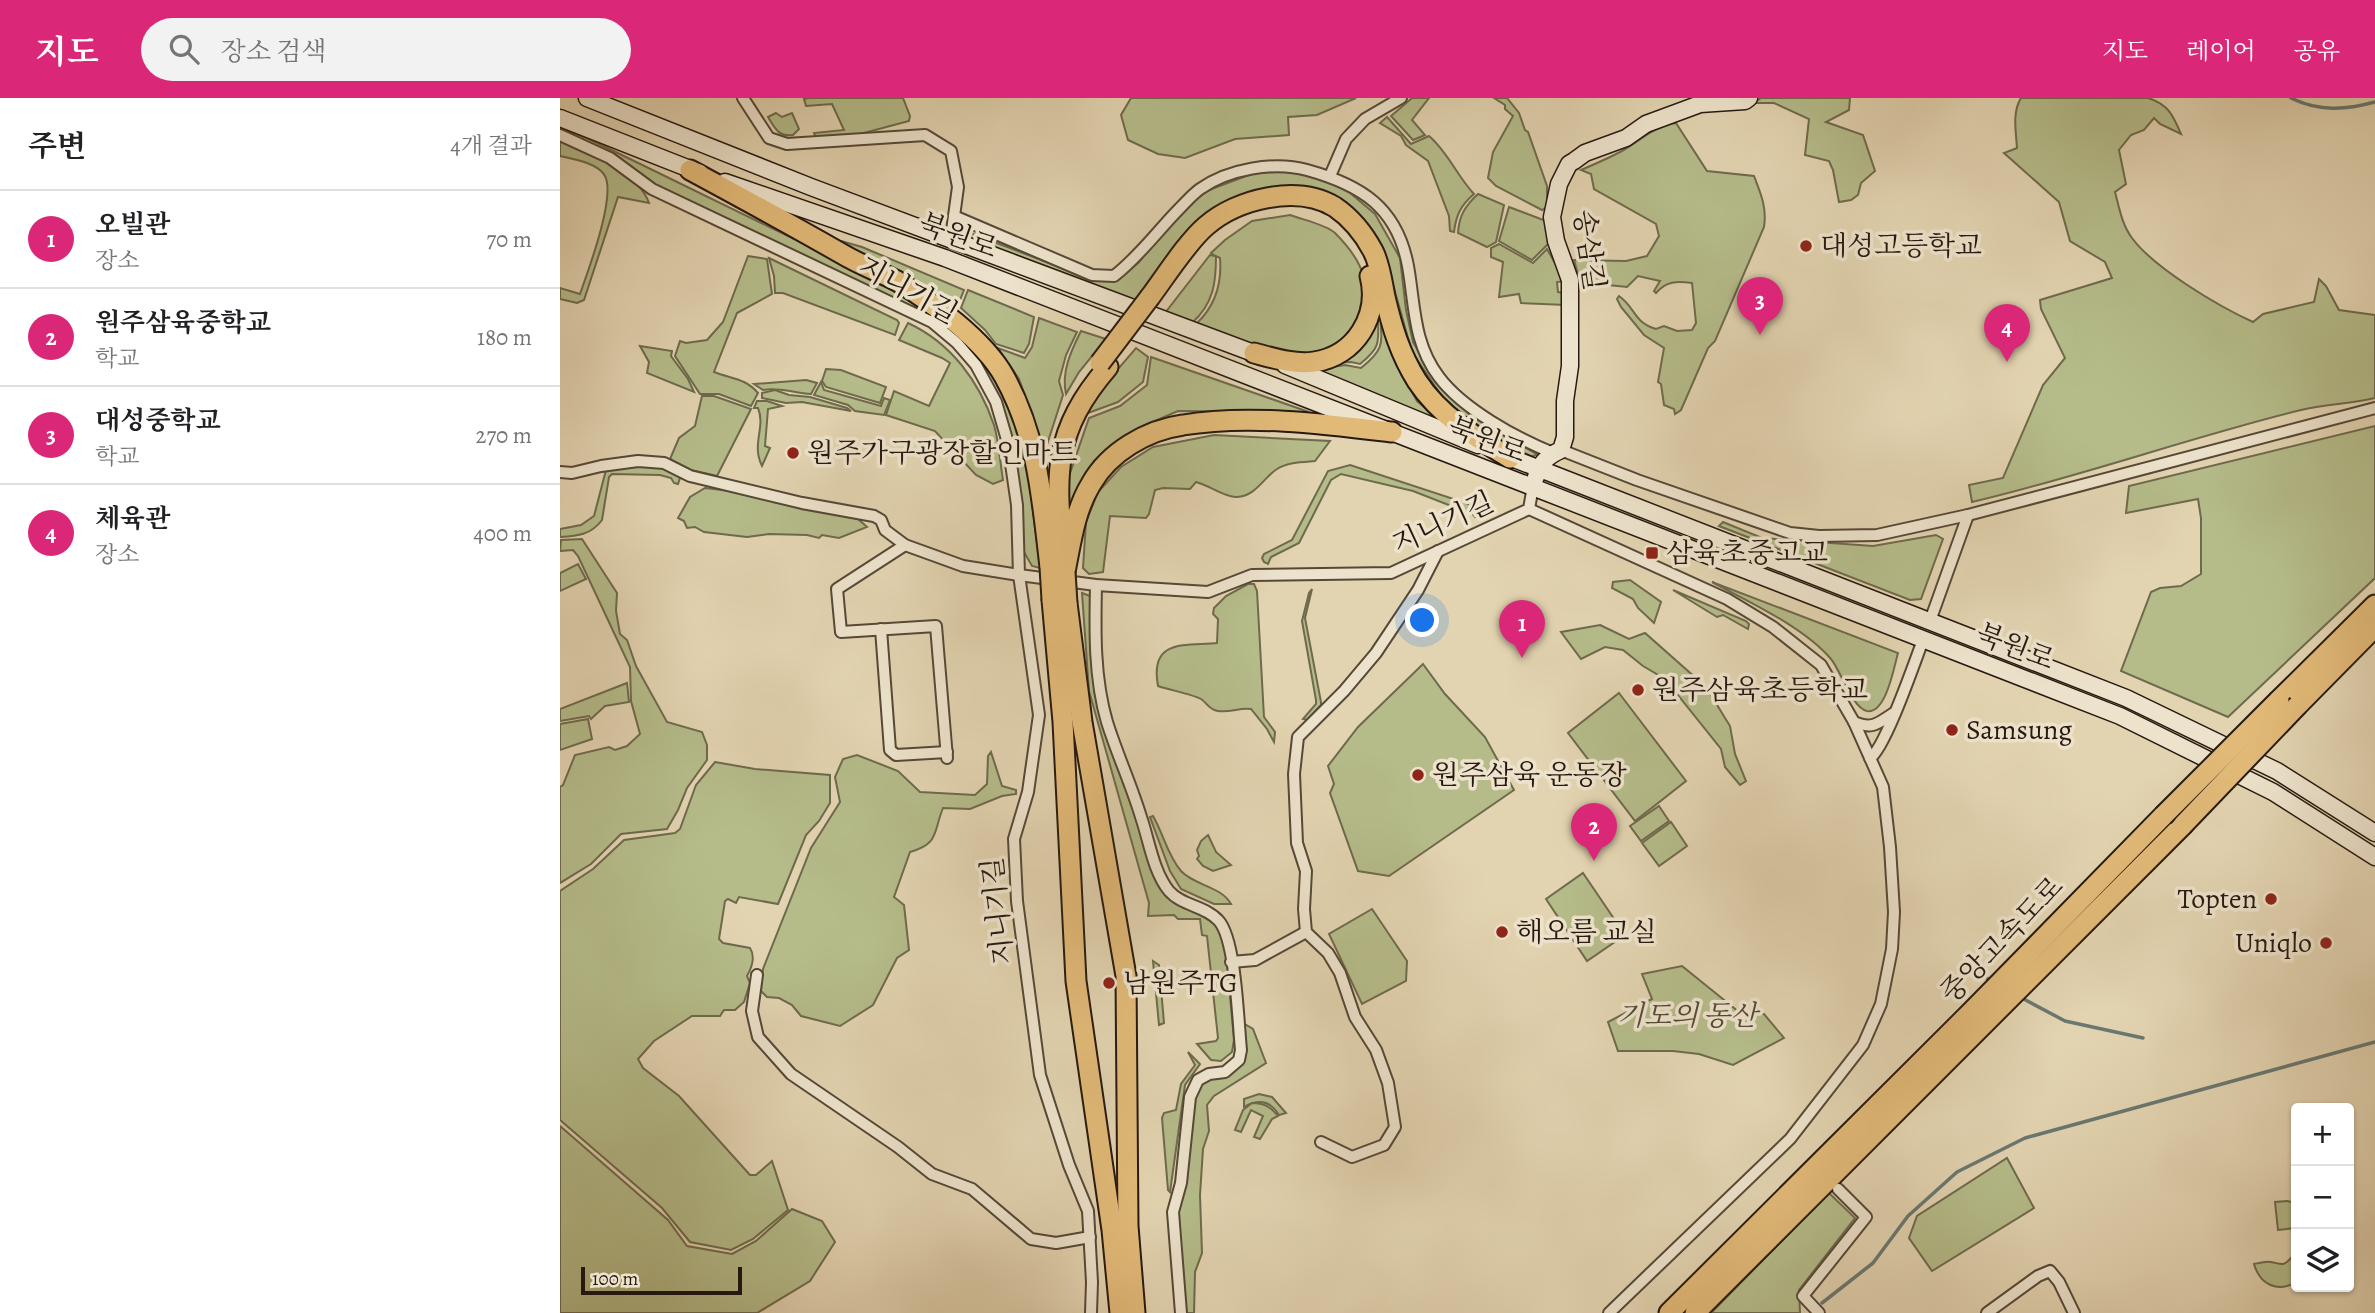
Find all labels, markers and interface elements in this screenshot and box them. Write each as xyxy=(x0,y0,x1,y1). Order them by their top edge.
search box xyxy=(141,18,631,81)
text: 지도 xyxy=(35,29,99,74)
icon: search xyxy=(165,30,203,68)
text: 장소 검색 xyxy=(221,34,326,69)
text: 지도 xyxy=(2102,35,2148,67)
text: 레이어 xyxy=(2186,35,2256,67)
text: 공유 xyxy=(2294,35,2340,67)
text: 주변 xyxy=(28,126,86,166)
text: 4개 결과 xyxy=(450,130,532,161)
street label: 북원로 xyxy=(913,204,1003,268)
text: 오빌관 xyxy=(95,207,170,242)
street label: 송삼길 xyxy=(1565,207,1613,293)
text: 1 xyxy=(47,224,55,255)
text: 70 m xyxy=(486,224,532,255)
place label: 대성고등학교 xyxy=(1820,227,1982,265)
marker: 대성고등학교 xyxy=(1798,238,1814,254)
text: 장소 xyxy=(95,245,139,276)
street label: 지니기길 xyxy=(851,247,965,333)
pin: 3 xyxy=(1737,277,1783,335)
pin: 4 xyxy=(1984,304,2030,362)
text: 원주삼육중학교 xyxy=(95,305,271,340)
text: 2 xyxy=(45,322,57,353)
text: 180 m xyxy=(477,322,532,353)
text: 학교 xyxy=(95,343,139,374)
text: 대성중학교 xyxy=(95,403,221,438)
street label: 북원로 xyxy=(1442,408,1532,472)
text: 3 xyxy=(46,420,56,451)
text: 270 m xyxy=(475,420,532,451)
place label: 원주가구광장할인마트 xyxy=(807,434,1077,472)
text: 학교 xyxy=(95,441,139,472)
marker: 원주가구광장할인마트 xyxy=(785,445,801,461)
street label: 지니기길 xyxy=(1386,483,1500,563)
text: 체육관 xyxy=(95,501,170,536)
text: 4 xyxy=(46,518,56,549)
text: 400 m xyxy=(473,518,532,549)
place label: 삼육초중고교 xyxy=(1666,534,1828,572)
text: 장소 xyxy=(95,539,139,570)
marker: 삼육초중고교 xyxy=(1644,545,1660,561)
pin: 1 xyxy=(1499,600,1545,658)
your location xyxy=(1405,603,1439,637)
street label: 북원로 xyxy=(1970,615,2060,679)
place label: 원주삼육초등학교 xyxy=(1652,671,1868,709)
marker: 원주삼육초등학교 xyxy=(1630,682,1646,698)
place label: Samsung xyxy=(1966,711,2072,749)
marker: Samsung xyxy=(1944,722,1960,738)
place label: 원주삼육 운동장 xyxy=(1432,756,1627,794)
marker: 원주삼육 운동장 xyxy=(1410,767,1426,783)
pin: 2 xyxy=(1571,803,1617,861)
street label: 지니기길 xyxy=(973,855,1023,967)
street label: 중앙고속도로 xyxy=(1932,868,2072,1012)
place label: Topten xyxy=(2178,880,2257,918)
marker: Topten xyxy=(2263,891,2279,907)
place label: 해오름 교실 xyxy=(1516,913,1657,951)
marker: 해오름 교실 xyxy=(1494,924,1510,940)
place label: Uniqlo xyxy=(2235,924,2312,962)
marker: Uniqlo xyxy=(2318,935,2334,951)
place label: 남원주TG xyxy=(1123,964,1238,1002)
marker: 남원주TG xyxy=(1101,975,1117,991)
park label: 기도의 동산 xyxy=(1617,997,1761,1035)
map controls xyxy=(2291,1103,2354,1292)
button: + xyxy=(2291,1103,2354,1166)
button: − xyxy=(2291,1166,2354,1229)
button: layers xyxy=(2291,1229,2354,1292)
scale bar xyxy=(581,1264,742,1296)
text: 100 m xyxy=(592,1266,638,1292)

